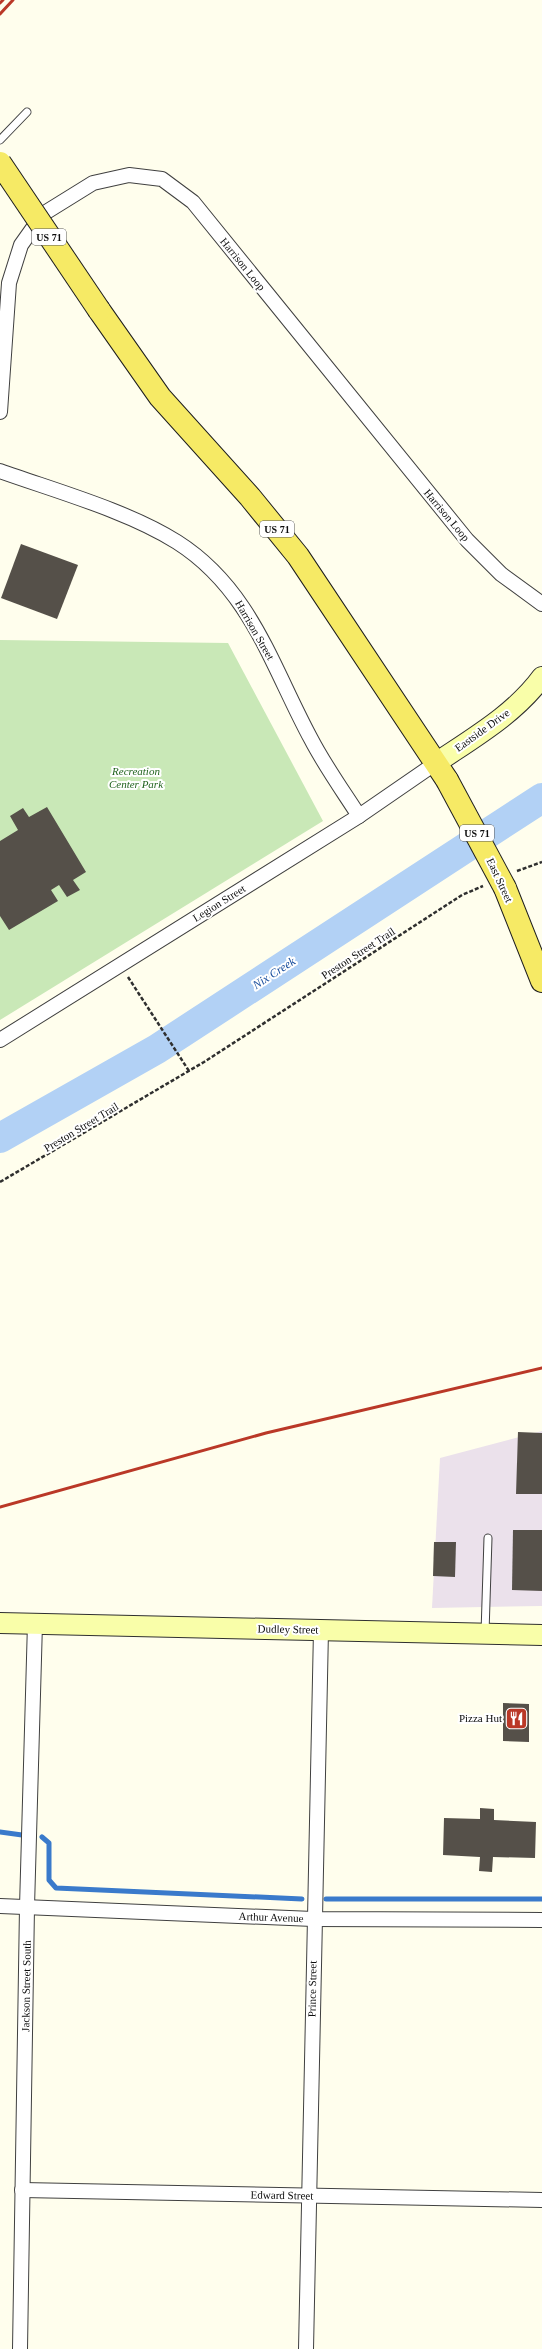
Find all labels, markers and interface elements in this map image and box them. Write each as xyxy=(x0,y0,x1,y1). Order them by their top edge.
road number: US 71 xyxy=(32,229,66,245)
street label: Harrison Loop xyxy=(218,235,268,293)
street label: Harrison Loop xyxy=(422,486,473,544)
road number: US 71 xyxy=(260,521,294,537)
street label: Harrison Street xyxy=(233,598,277,662)
street label: Eastside Drive xyxy=(452,706,512,754)
park label: Recreation Center Park xyxy=(109,765,164,790)
road number: US 71 xyxy=(460,825,494,841)
street label: East Street xyxy=(485,856,515,904)
street label: Legion Street xyxy=(191,882,247,924)
street label: Preston Street Trail xyxy=(319,925,397,981)
water label: Nix Creek xyxy=(249,954,298,992)
street label: Preston Street Trail xyxy=(42,1100,120,1154)
street label: Dudley Street xyxy=(258,1622,318,1636)
restaurant icon: Pizza Hut xyxy=(504,1705,530,1731)
place label: Pizza Hut xyxy=(459,1712,502,1724)
street label: Arthur Avenue xyxy=(238,1910,304,1924)
street label: Jackson Street South xyxy=(19,1940,33,2032)
street label: Prince Street xyxy=(306,1961,318,2017)
street label: Edward Street xyxy=(251,2188,313,2202)

